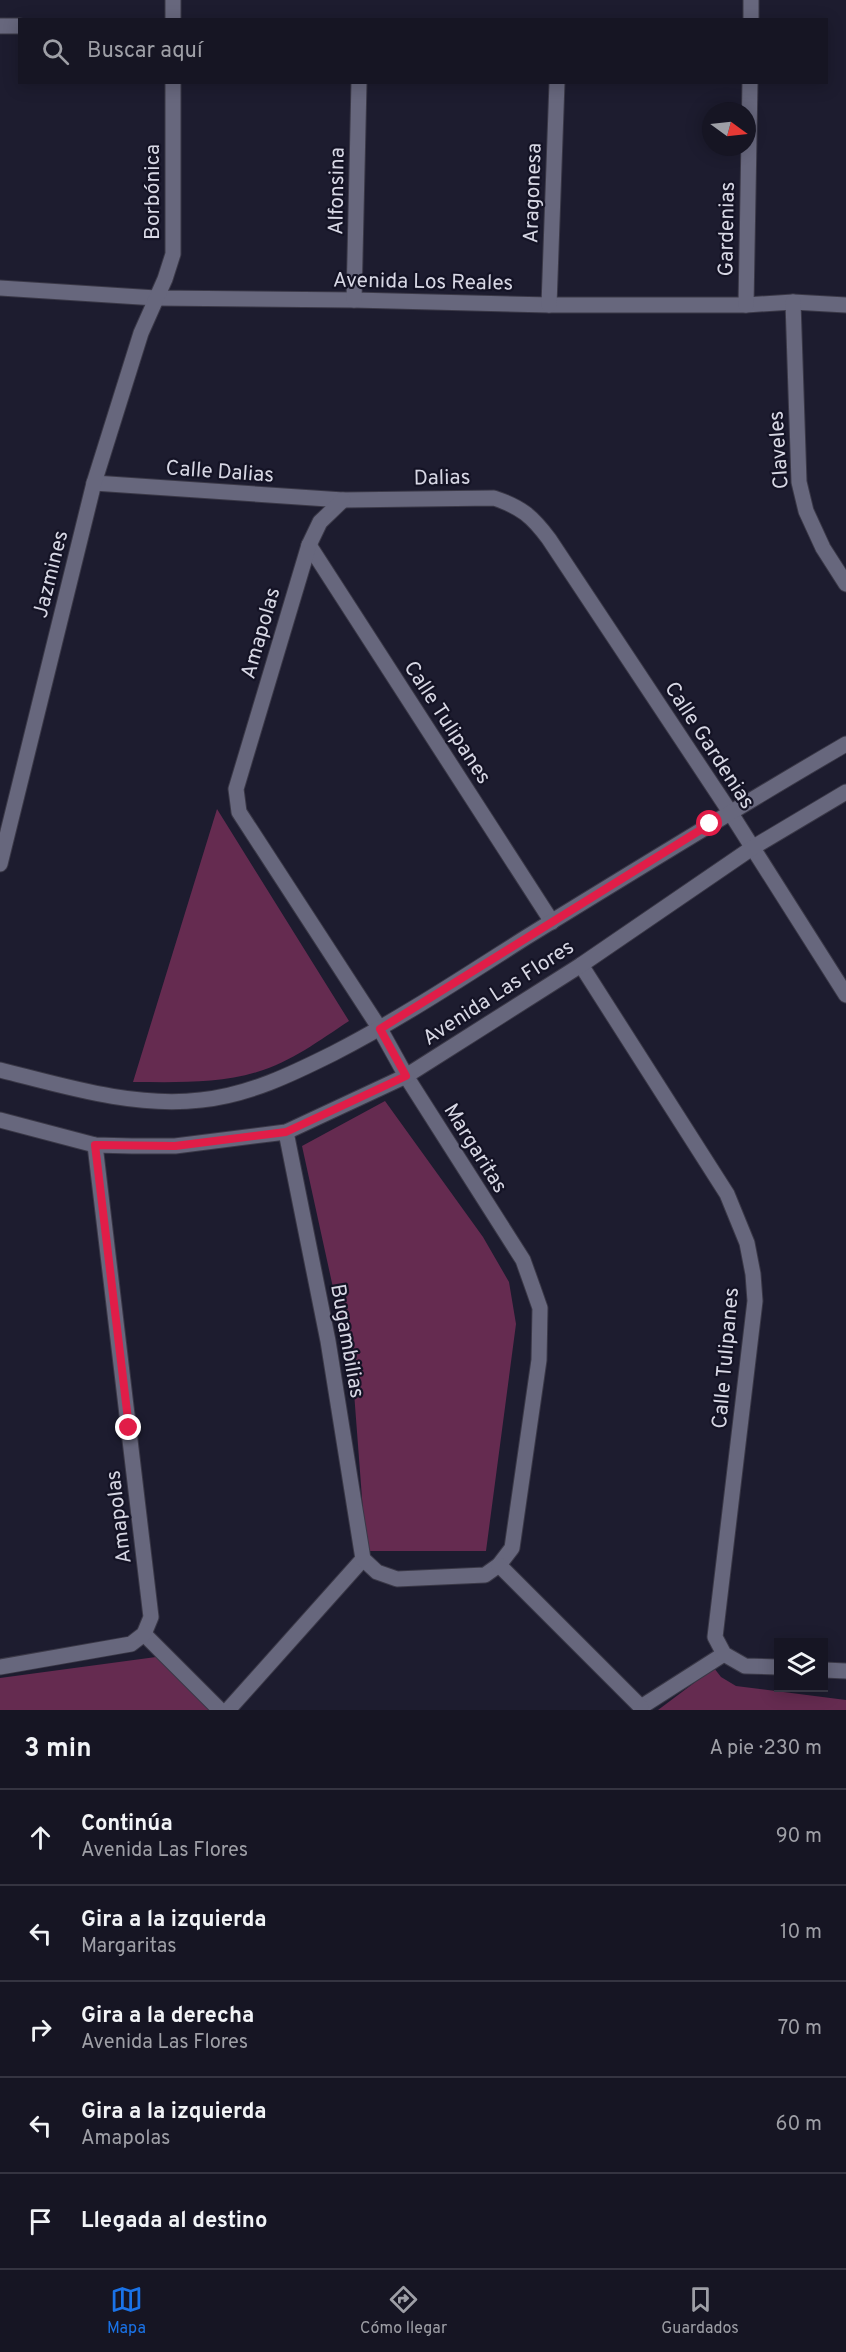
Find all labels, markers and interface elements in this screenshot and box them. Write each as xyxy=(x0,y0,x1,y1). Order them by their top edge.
search box xyxy=(18,18,828,84)
icon: search xyxy=(39,35,72,68)
text: Buscar aquí xyxy=(87,38,203,65)
north arrow xyxy=(702,102,756,156)
street label: Aragonesa xyxy=(518,142,549,244)
street label: Borbónica xyxy=(140,144,167,240)
street label: Alfonsina xyxy=(323,147,352,235)
street label: Gardenias xyxy=(713,181,742,277)
street label: Avenida Los Reales xyxy=(333,267,513,298)
street label: Claveles xyxy=(763,410,796,490)
street label: Calle Dalias xyxy=(165,455,275,490)
street label: Dalias xyxy=(413,465,471,492)
street label: Jazmines xyxy=(28,528,75,621)
street label: Amapolas xyxy=(236,585,287,682)
street label: Calle Tulipanes xyxy=(397,656,497,790)
street label: Calle Gardenias xyxy=(657,677,760,815)
route start xyxy=(696,810,722,836)
street label: Avenida Las Flores xyxy=(418,934,580,1052)
street label: Margaritas xyxy=(437,1099,513,1199)
street label: Bugambilias xyxy=(323,1282,370,1400)
street label: Calle Tulipanes xyxy=(707,1286,746,1430)
route end xyxy=(115,1414,141,1440)
street label: Amapolas xyxy=(100,1469,139,1565)
map controls xyxy=(774,1638,828,1692)
button: layers xyxy=(774,1638,828,1692)
text: 3 min xyxy=(24,1733,92,1766)
text: A pie · 230 m xyxy=(709,1736,822,1762)
text: Continúa xyxy=(81,1811,173,1838)
icon: ahead xyxy=(24,1821,57,1854)
text: 90 m xyxy=(776,1824,822,1850)
text: Avenida Las Flores xyxy=(81,1838,248,1864)
text: Gira a la izquierda xyxy=(81,1907,267,1934)
icon: left xyxy=(24,1917,57,1950)
text: 10 m xyxy=(780,1920,822,1946)
text: Margaritas xyxy=(81,1934,177,1960)
text: Gira a la derecha xyxy=(81,2003,254,2030)
icon: right xyxy=(24,2013,57,2046)
text: 70 m xyxy=(778,2016,822,2042)
text: Avenida Las Flores xyxy=(81,2030,248,2056)
text: Gira a la izquierda xyxy=(81,2099,267,2126)
icon: left xyxy=(24,2109,57,2142)
text: 60 m xyxy=(776,2112,822,2138)
text: Amapolas xyxy=(81,2126,170,2152)
icon: arrive xyxy=(24,2205,57,2238)
text: Llegada al destino xyxy=(81,2208,267,2235)
tab: Mapa xyxy=(107,2283,146,2339)
tab: Cómo llegar xyxy=(360,2283,447,2339)
tab: Guardados xyxy=(661,2283,739,2339)

